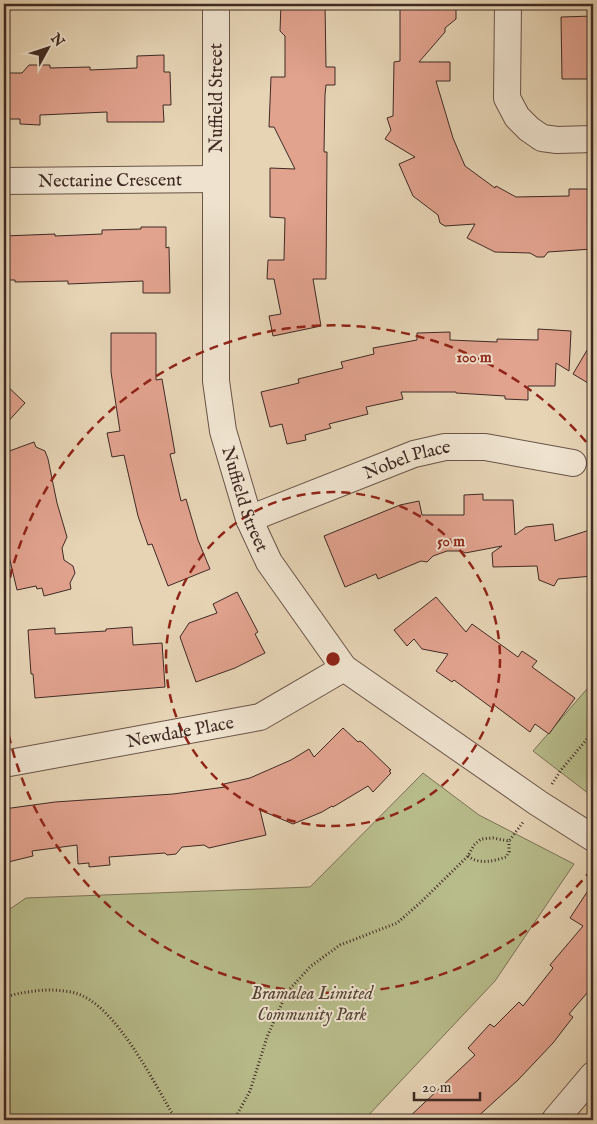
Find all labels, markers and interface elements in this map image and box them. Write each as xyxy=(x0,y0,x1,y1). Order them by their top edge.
north arrow xyxy=(22,22,72,72)
text: N xyxy=(46,29,68,51)
street label: Nuffield Street xyxy=(206,43,229,153)
street label: Nectarine Crescent xyxy=(38,169,182,194)
text: 100 m xyxy=(456,348,492,367)
street label: Nobel Place xyxy=(360,437,450,486)
street label: Nuffield Street xyxy=(215,444,273,556)
text: 50 m xyxy=(437,532,465,551)
centre of rings xyxy=(324,650,342,668)
street label: Newdale Place xyxy=(125,712,236,754)
park label: Bramalea Limited Community Park xyxy=(251,983,375,1027)
scale bar xyxy=(414,1069,481,1101)
text: 20 m xyxy=(422,1078,452,1097)

